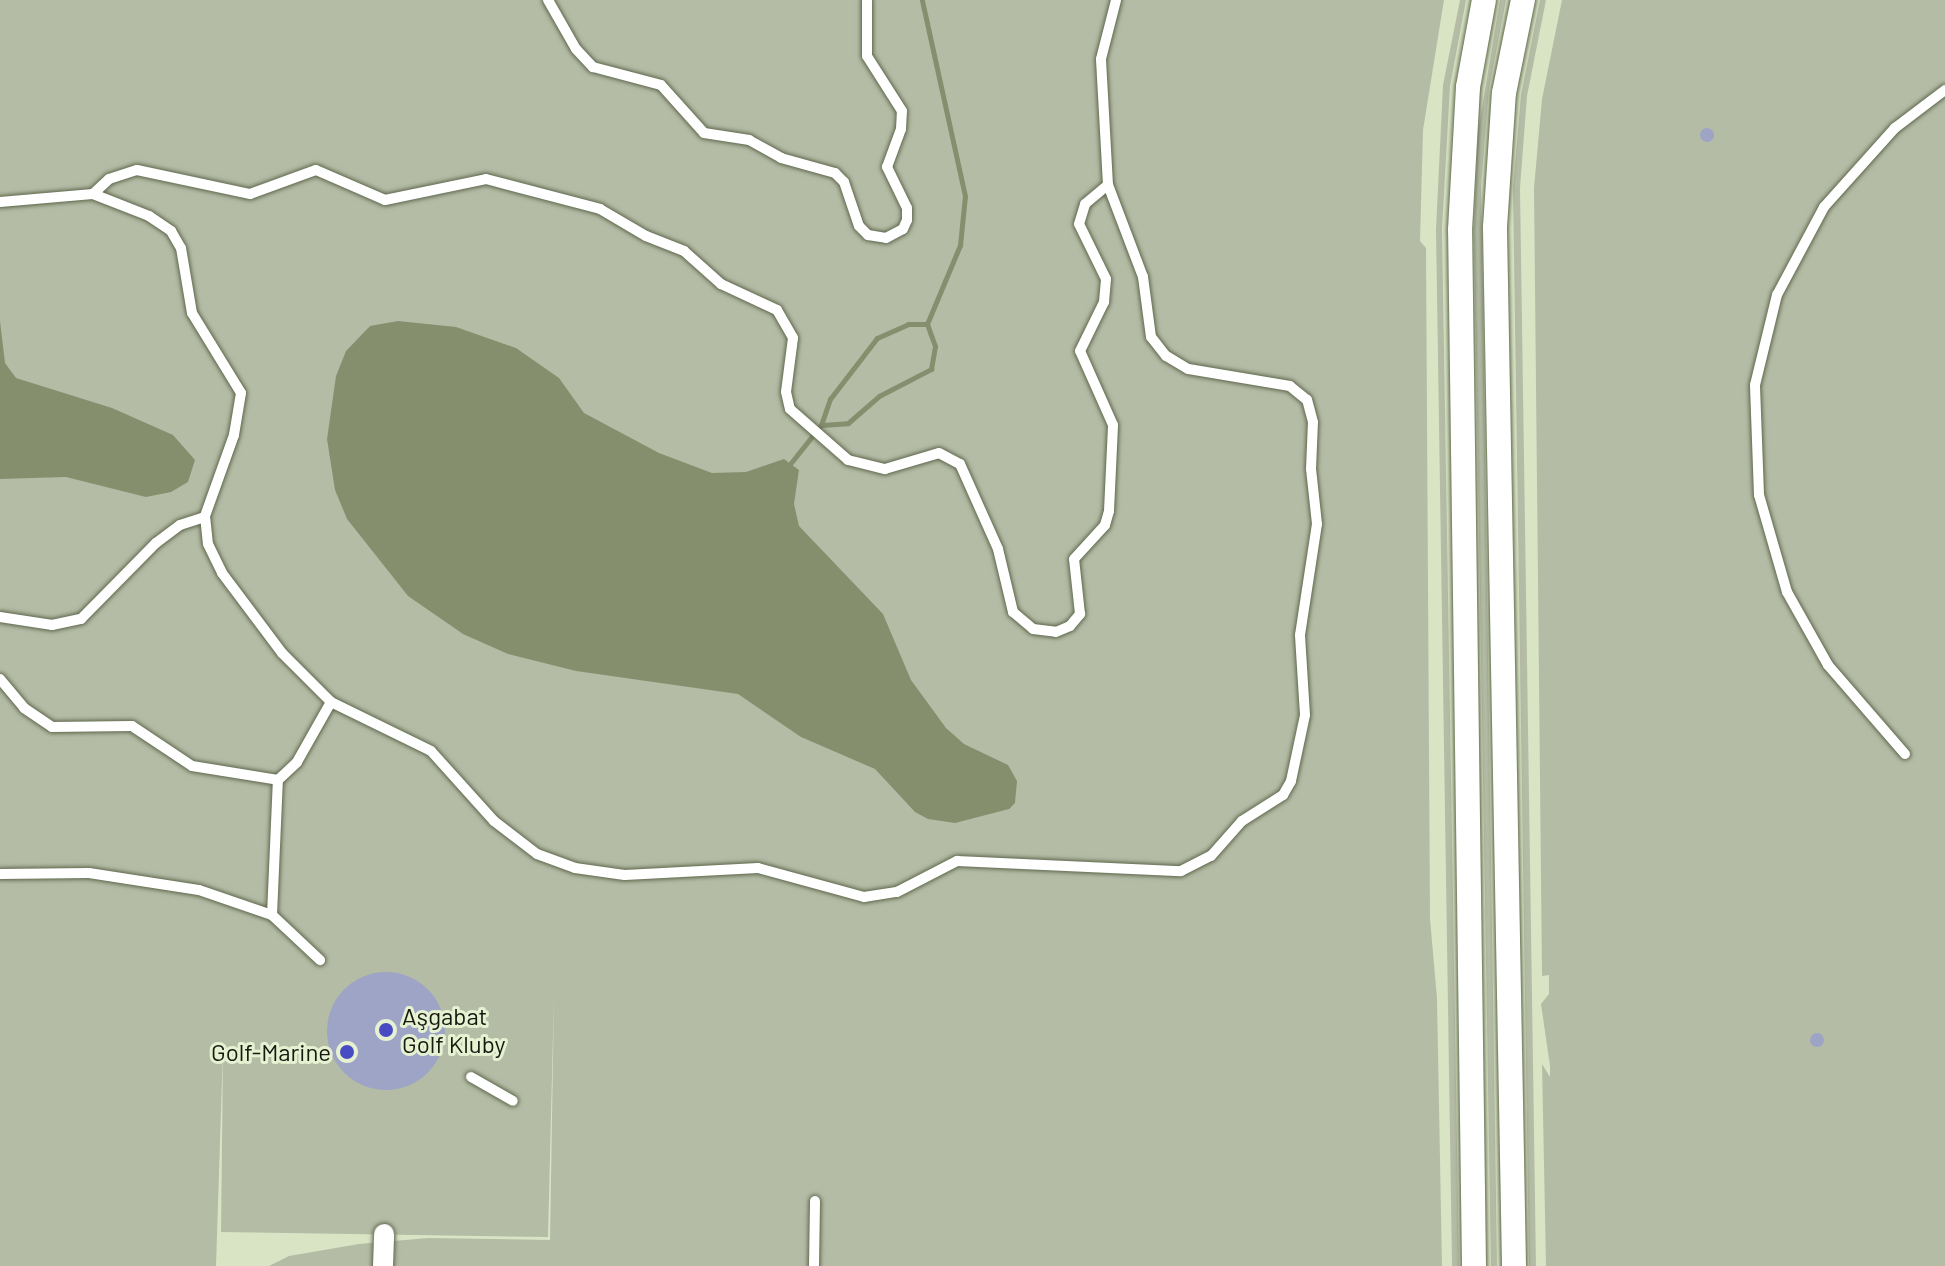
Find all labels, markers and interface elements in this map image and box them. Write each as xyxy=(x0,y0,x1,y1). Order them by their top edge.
place label: Aşgabat Golf Kluby xyxy=(402,1002,506,1058)
marker: Aşgabat Golf Kluby xyxy=(377,1021,395,1039)
place label: Golf-Marine xyxy=(211,1038,331,1066)
marker: Golf-Marine xyxy=(338,1043,356,1061)

